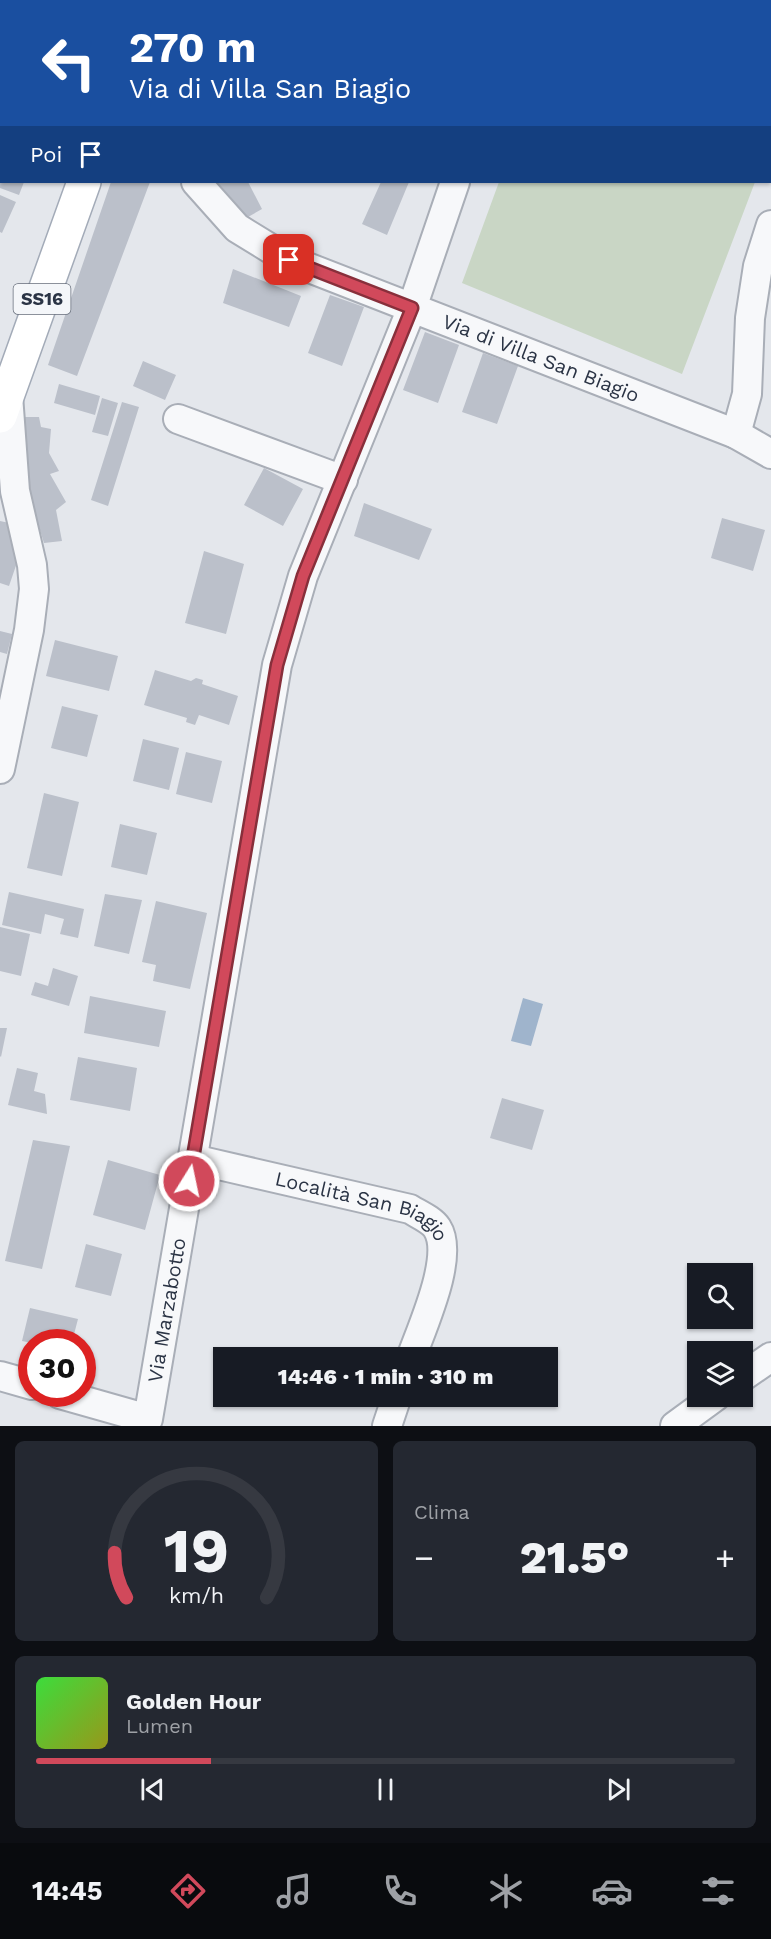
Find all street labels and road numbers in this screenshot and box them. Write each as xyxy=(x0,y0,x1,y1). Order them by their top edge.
road number: SS16 xyxy=(14,284,70,314)
street label: Via di Villa San Biagio xyxy=(439,309,643,407)
street label: Località San Biagio xyxy=(273,1166,453,1244)
street label: Via Marzabotto xyxy=(142,1236,191,1384)

